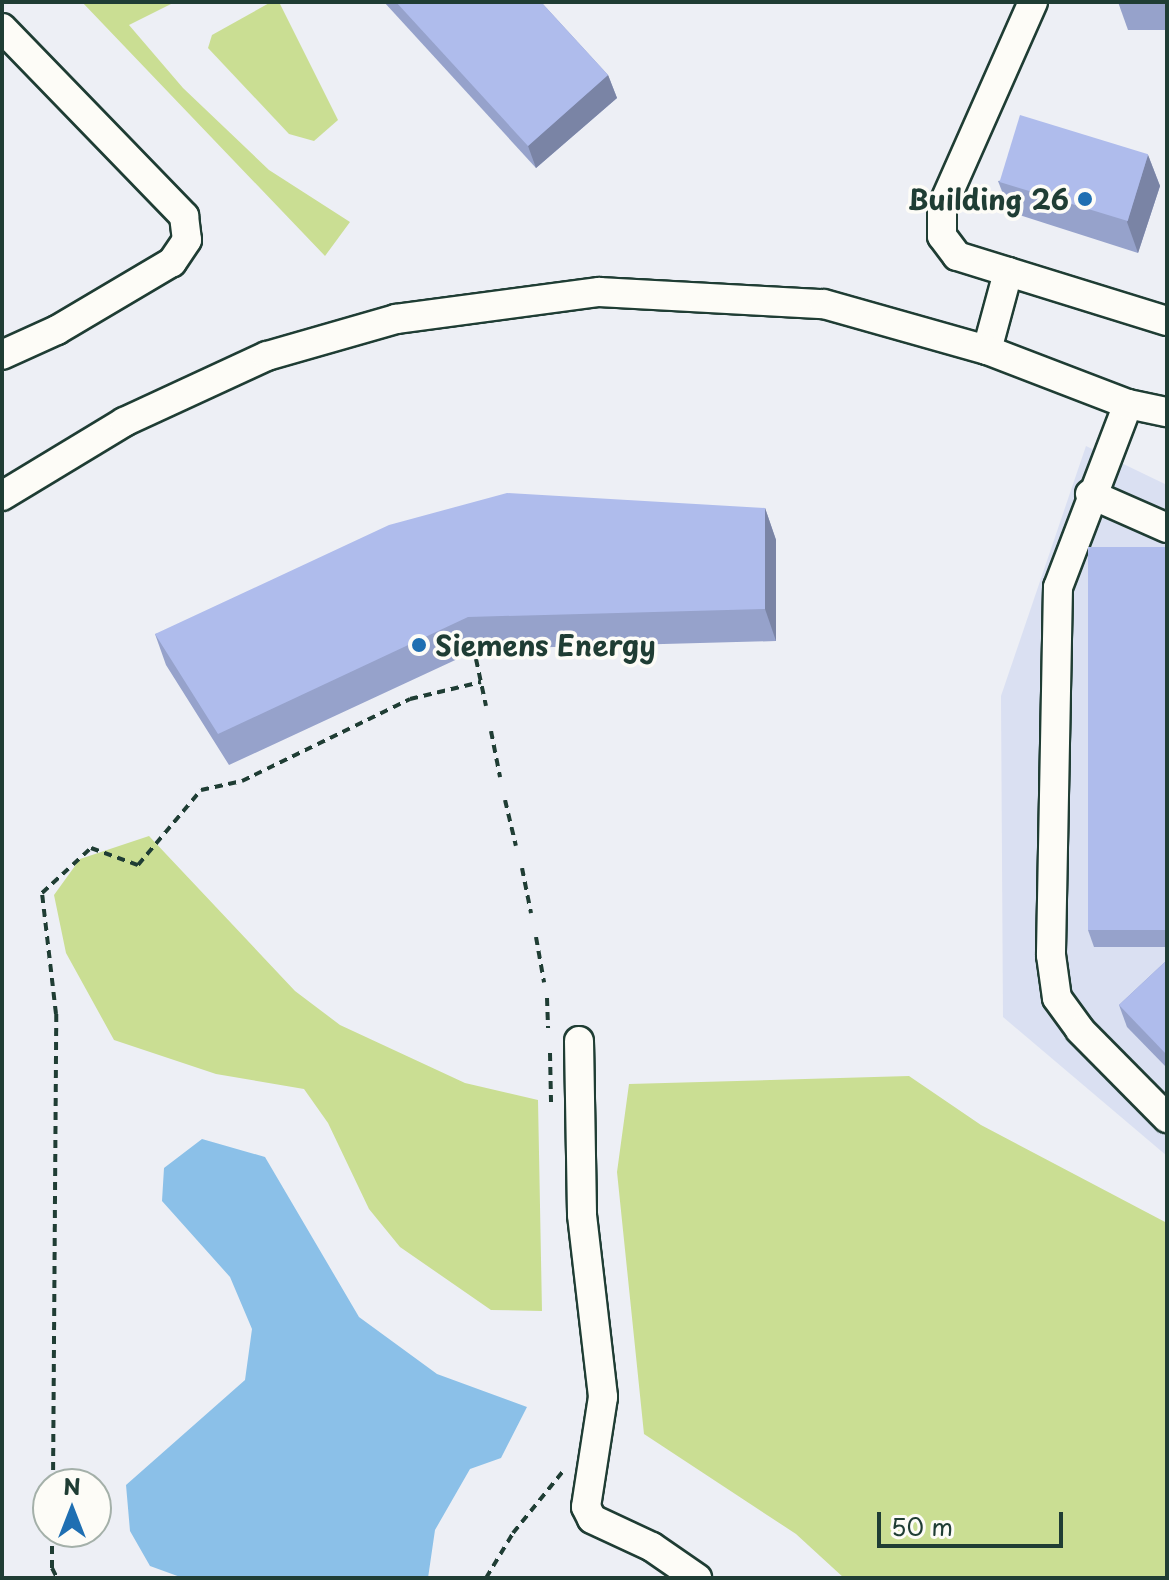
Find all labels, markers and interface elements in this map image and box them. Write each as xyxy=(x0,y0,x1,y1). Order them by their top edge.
place label: Building 26 xyxy=(907,182,1069,216)
marker: Building 26 xyxy=(1076,190,1094,208)
place label: Siemens Energy xyxy=(435,628,655,662)
marker: Siemens Energy xyxy=(410,636,428,654)
north arrow xyxy=(32,1468,112,1548)
text: N xyxy=(63,1469,81,1502)
scale bar xyxy=(881,1496,1067,1546)
text: 50 m xyxy=(891,1508,953,1544)

